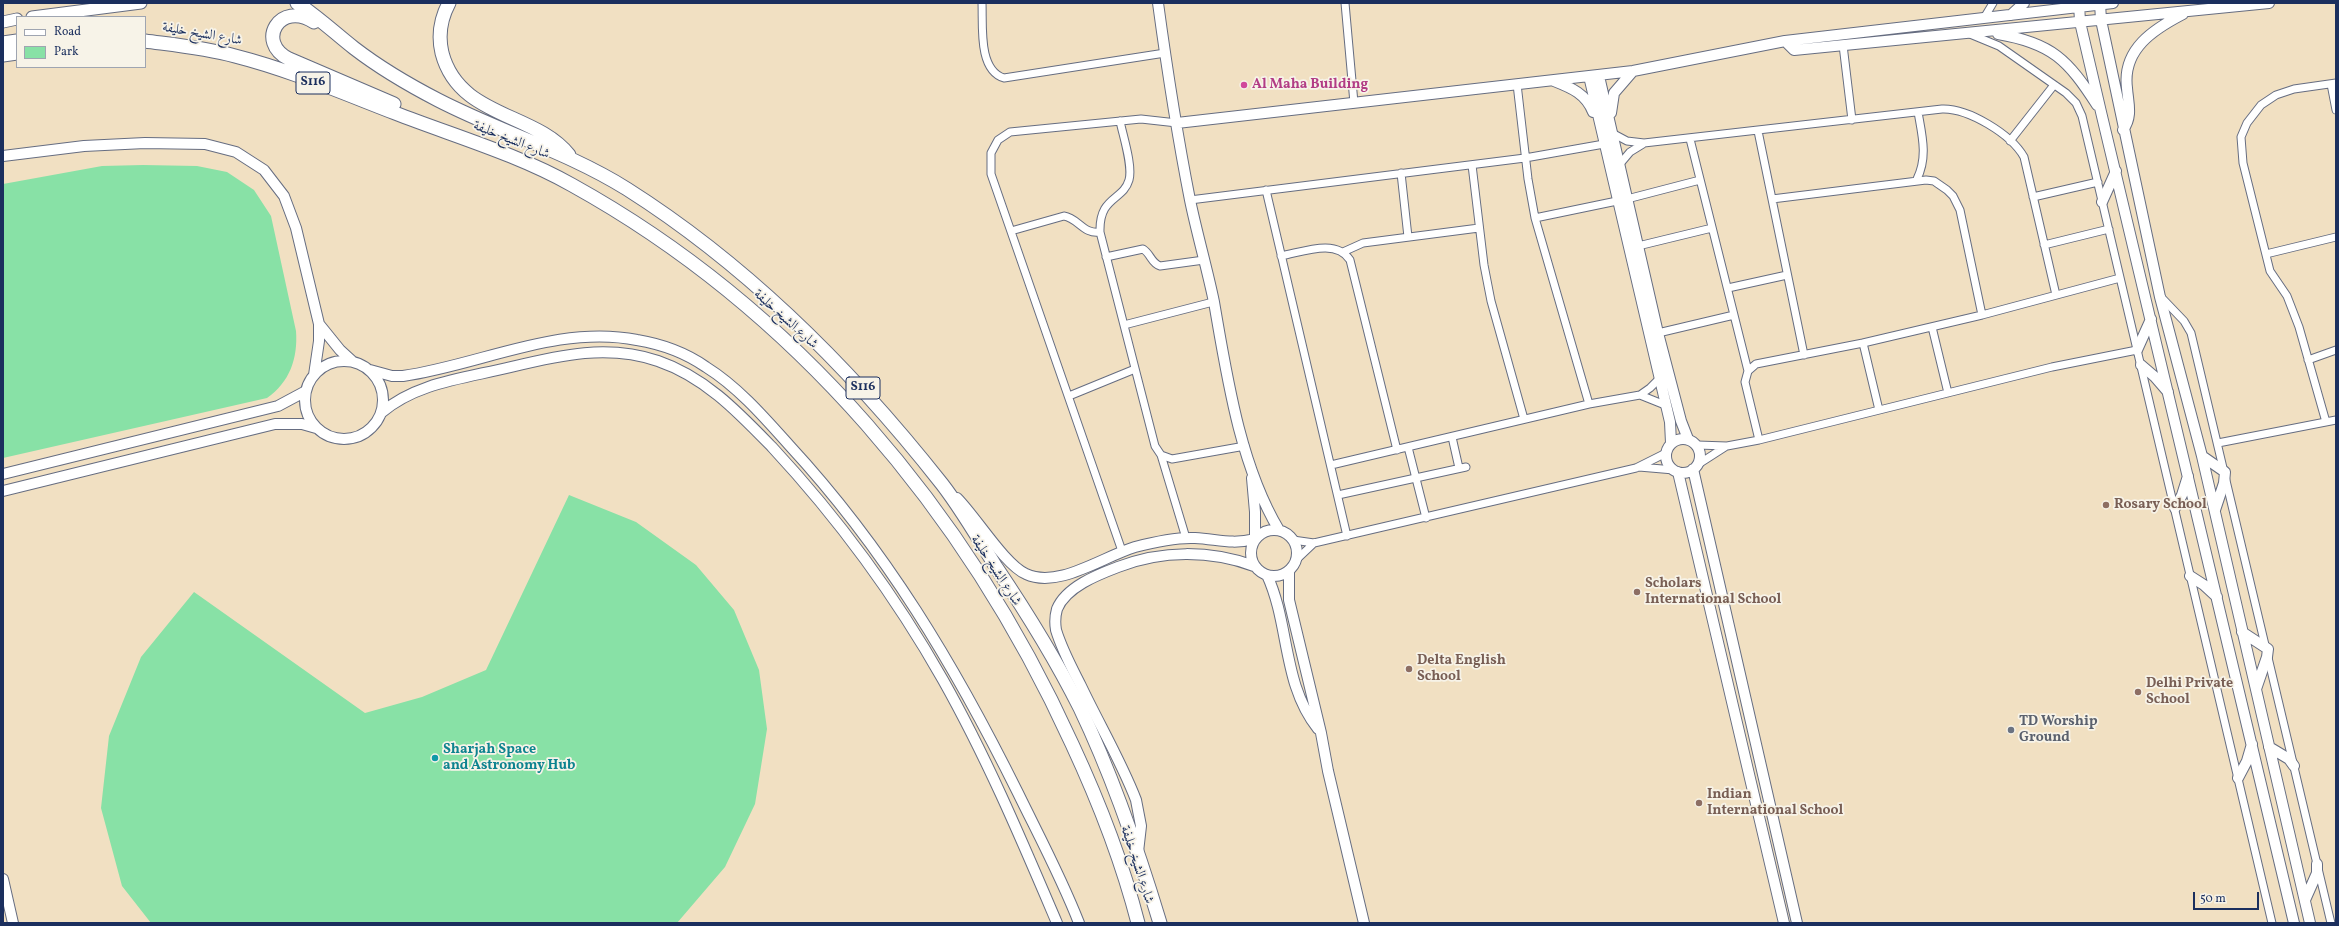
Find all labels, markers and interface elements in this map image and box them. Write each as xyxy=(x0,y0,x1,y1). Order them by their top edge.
legend xyxy=(16,16,146,68)
street label: شارع الشيخ خليفة xyxy=(161,20,243,50)
text: Road xyxy=(54,24,81,40)
text: Park xyxy=(54,44,79,60)
road number: S116 xyxy=(296,72,330,94)
place label: Al Maha Building xyxy=(1252,77,1368,93)
marker: Al Maha Building xyxy=(1239,80,1249,90)
street label: شارع الشيخ خليفة xyxy=(470,118,552,164)
street label: شارع الشيخ خليفة xyxy=(749,287,821,353)
road number: S116 xyxy=(846,377,880,399)
place label: Rosary School xyxy=(2114,497,2207,513)
marker: Rosary School xyxy=(2101,500,2111,510)
street label: شارع الشيخ خليفة xyxy=(966,532,1024,610)
place label: Scholars International School xyxy=(1645,576,1781,608)
marker: Scholars International School xyxy=(1632,587,1642,597)
place label: Delta English School xyxy=(1417,653,1506,686)
marker: Delta English School xyxy=(1404,664,1414,674)
place label: Delhi Private School xyxy=(2146,676,2233,708)
marker: Delhi Private School xyxy=(2133,687,2143,697)
place label: TD Worship Ground xyxy=(2019,714,2098,746)
marker: TD Worship Ground xyxy=(2006,725,2016,735)
place label: Sharjah Space and Astronomy Hub xyxy=(443,742,575,774)
marker: Sharjah Space and Astronomy Hub xyxy=(430,753,440,763)
place label: Indian International School xyxy=(1707,787,1843,820)
marker: Indian International School xyxy=(1694,798,1704,808)
street label: شارع الشيخ خليفة xyxy=(1116,824,1156,906)
scale bar xyxy=(2195,884,2261,910)
text: 50 m xyxy=(2200,891,2226,907)

